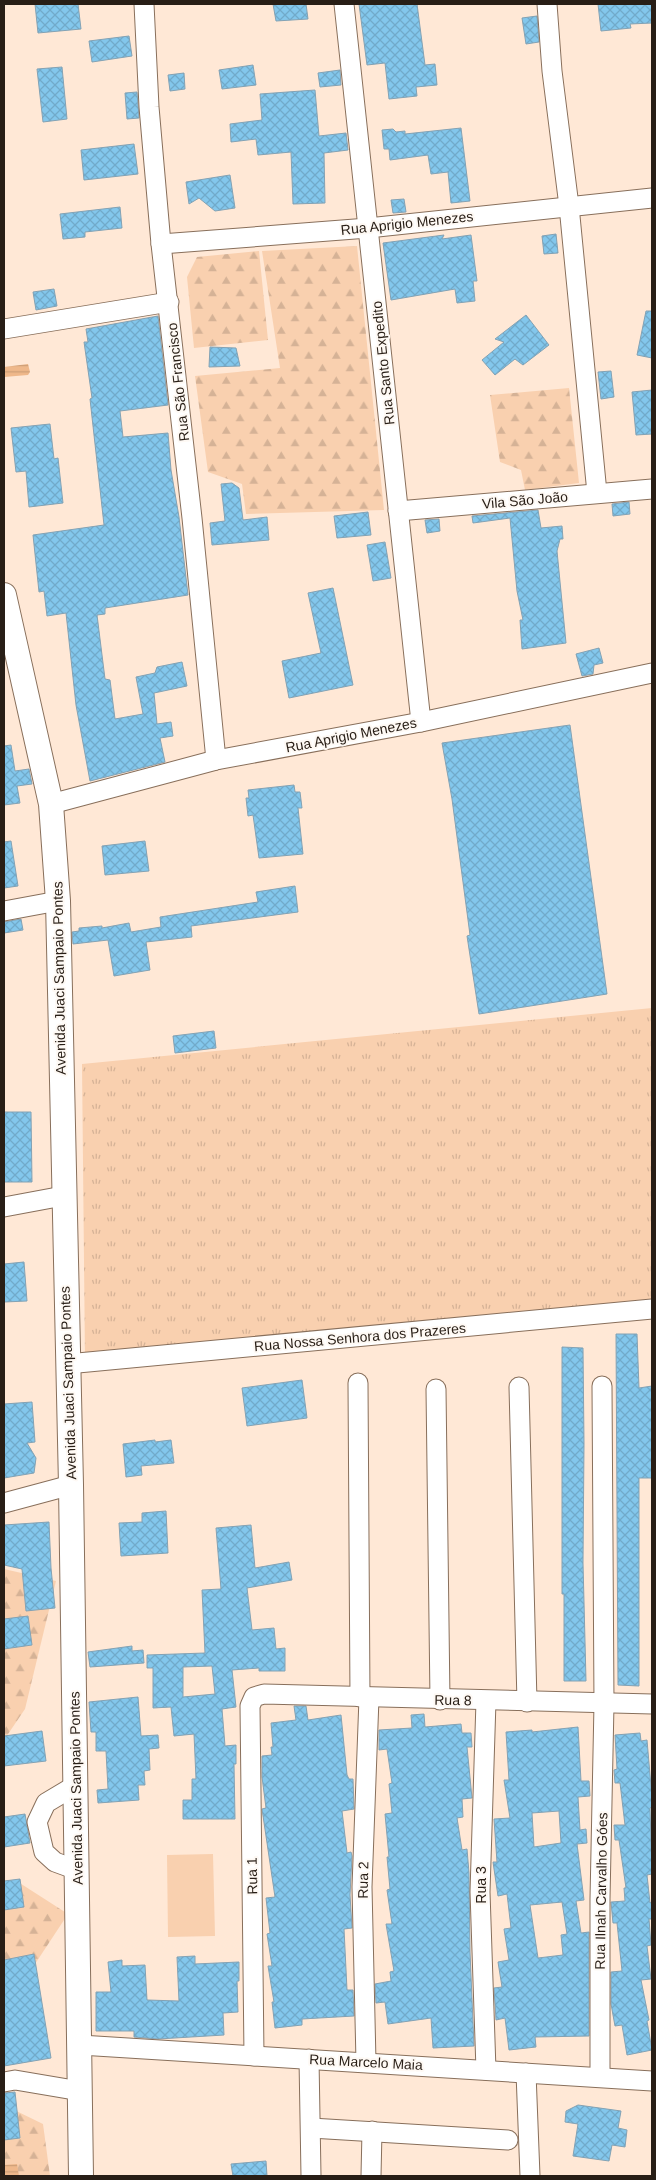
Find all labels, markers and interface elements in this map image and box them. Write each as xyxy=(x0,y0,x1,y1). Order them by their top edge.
street label: Rua Aprigio Menezes xyxy=(340,208,474,238)
street label: Rua Santo Expedito xyxy=(369,300,397,426)
street label: Rua São Francisco xyxy=(164,322,192,442)
street label: Vila São João xyxy=(481,488,569,512)
street label: Rua Aprigio Menezes xyxy=(284,714,418,756)
street label: Avenida Juaci Sampaio Pontes xyxy=(49,881,69,1075)
street label: Avenida Juaci Sampaio Pontes xyxy=(57,1286,79,1480)
street label: Rua Nossa Senhora dos Prazeres xyxy=(253,1320,467,1354)
street label: Avenida Juaci Sampaio Pontes xyxy=(66,1691,86,1885)
street label: Rua 8 xyxy=(434,1692,472,1708)
street label: Rua Ilnah Carvalho Góes xyxy=(592,1812,610,1970)
street label: Rua 1 xyxy=(244,1857,260,1895)
street label: Rua 2 xyxy=(355,1861,371,1899)
street label: Rua 3 xyxy=(473,1866,489,1904)
street label: Rua Marcelo Maia xyxy=(309,2051,423,2073)

